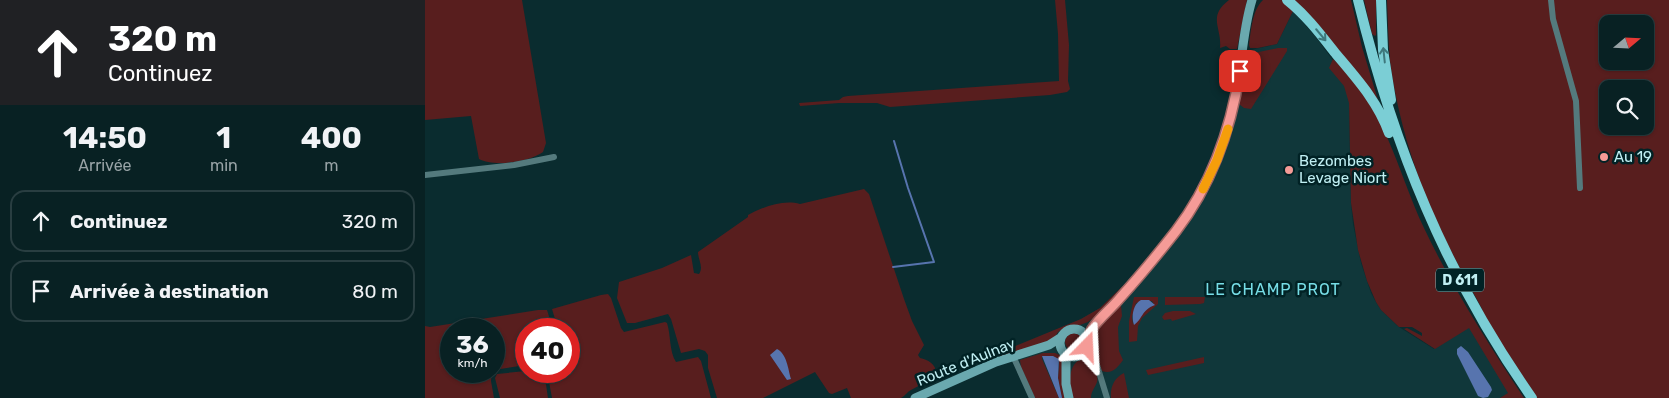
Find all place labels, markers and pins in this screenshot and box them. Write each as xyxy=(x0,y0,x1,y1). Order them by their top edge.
pin xyxy=(1219,50,1261,92)
place label: Au 19 xyxy=(1614,148,1652,166)
marker: Au 19 xyxy=(1598,151,1610,163)
place label: Bezombes Levage Niort xyxy=(1299,152,1387,187)
marker: Bezombes Levage Niort xyxy=(1283,164,1295,176)

